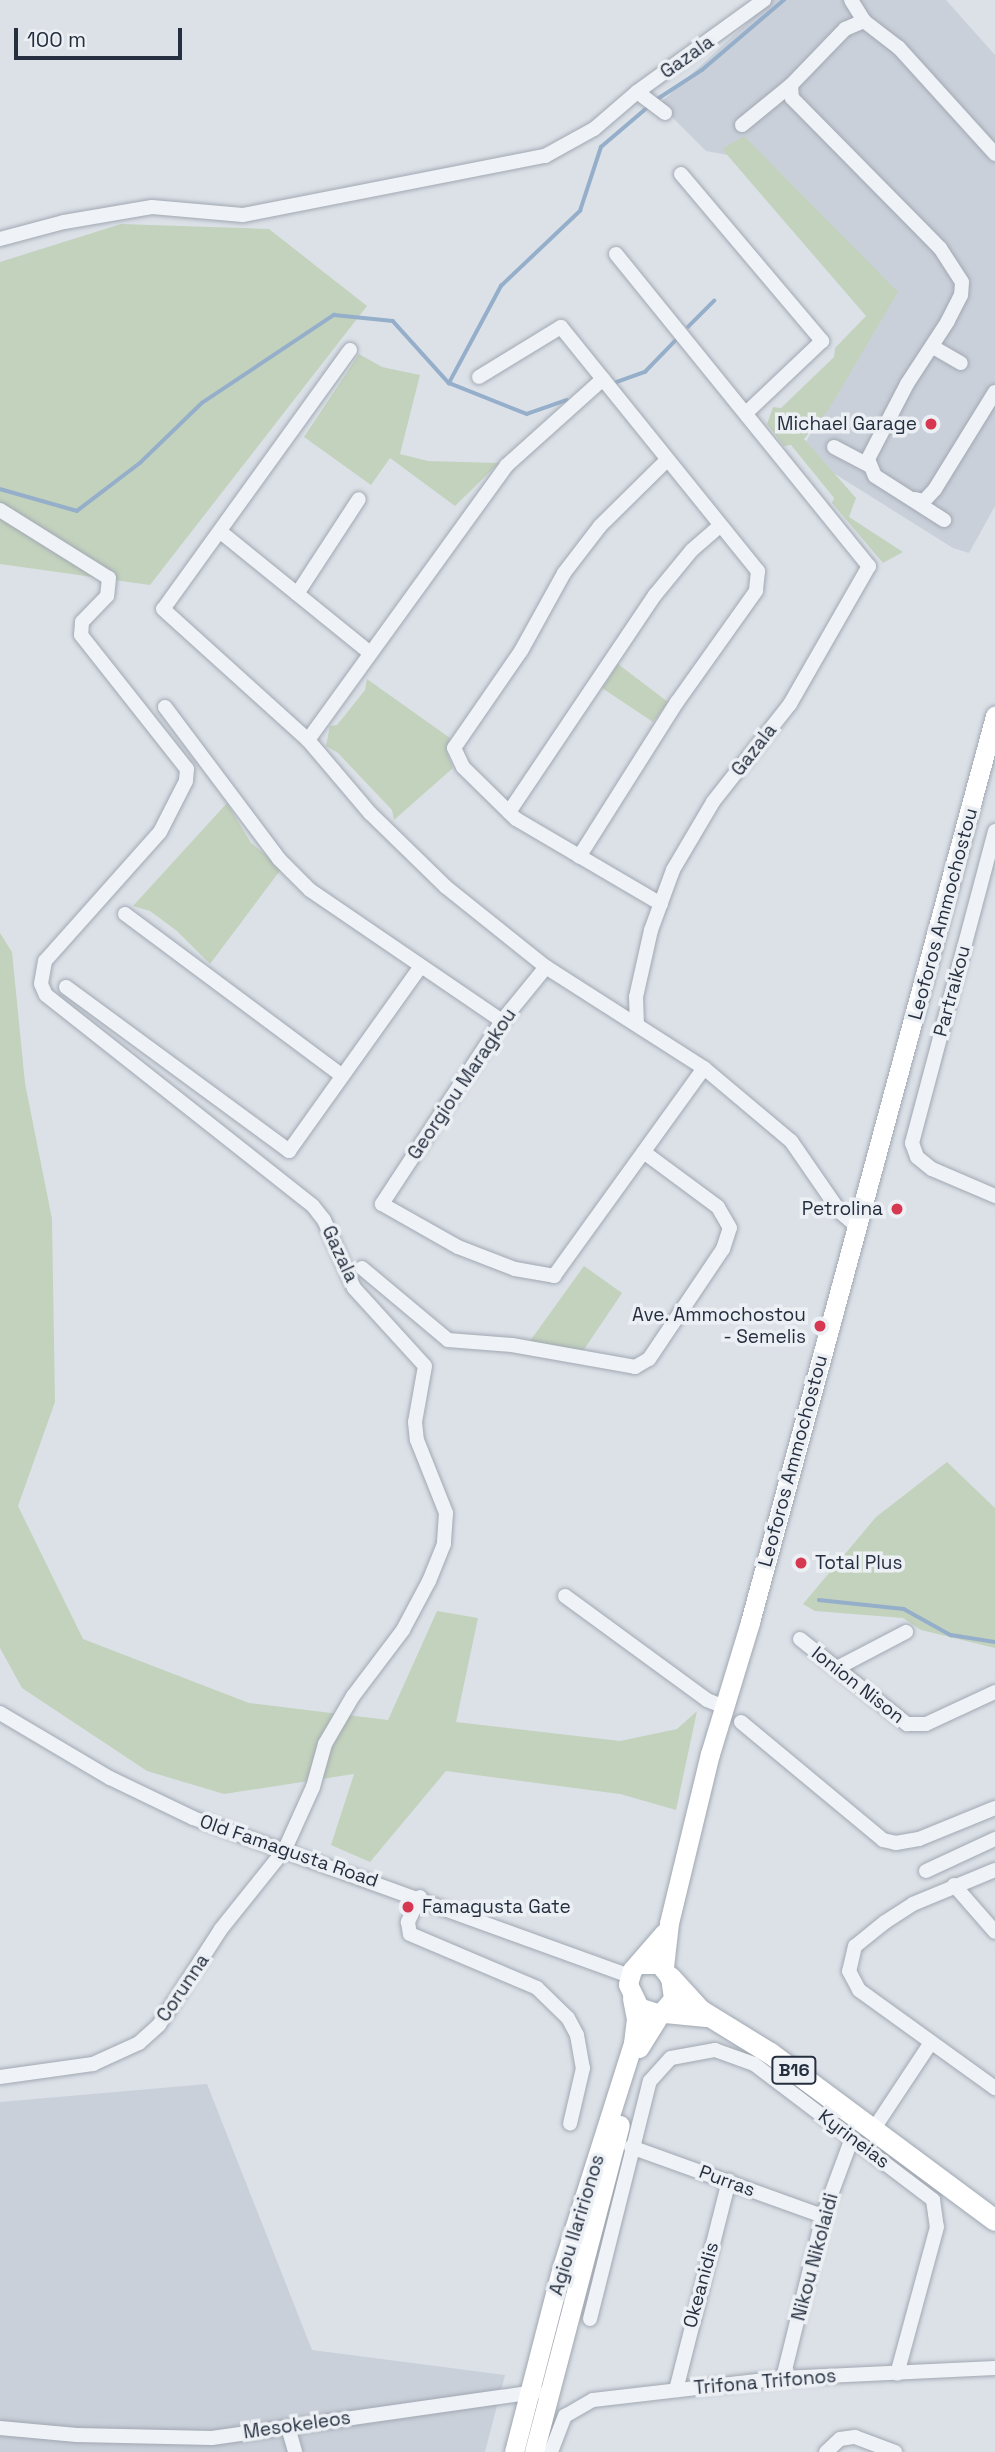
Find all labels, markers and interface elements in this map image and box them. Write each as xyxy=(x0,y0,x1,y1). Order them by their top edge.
scale bar xyxy=(18,14,186,58)
text: 100 m xyxy=(27,26,86,53)
street label: Gazala xyxy=(656,31,718,83)
place label: Michael Garage xyxy=(777,413,917,435)
marker: Michael Garage xyxy=(923,416,939,432)
street label: Gazala xyxy=(727,719,781,781)
street label: Leoforos Ammochostou xyxy=(904,805,982,1023)
street label: Partraikou xyxy=(929,943,975,1039)
street label: Georgiou Maragkou xyxy=(403,1004,521,1164)
place label: Petrolina xyxy=(802,1198,883,1220)
marker: Petrolina xyxy=(889,1201,905,1217)
street label: Gazala xyxy=(317,1222,363,1286)
place label: Ave. Ammochostou - Semelis xyxy=(631,1304,806,1348)
marker: Ave. Ammochostou - Semelis xyxy=(812,1318,828,1334)
street label: Leoforos Ammochostou xyxy=(754,1352,832,1570)
place label: Total Plus xyxy=(815,1552,902,1574)
marker: Total Plus xyxy=(793,1555,809,1571)
street label: Ionion Nison xyxy=(807,1642,909,1728)
street label: Old Famagusta Road xyxy=(197,1810,381,1892)
place label: Famagusta Gate xyxy=(422,1896,571,1918)
marker: Famagusta Gate xyxy=(400,1899,416,1915)
street label: Corunna xyxy=(152,1950,214,2026)
road number: B16 xyxy=(771,2056,817,2084)
street label: Kyrineias xyxy=(814,2105,894,2173)
street label: Agiou Ilaririonos xyxy=(545,2152,609,2298)
street label: Purras xyxy=(696,2160,758,2202)
street label: Nikou Nikolaidi xyxy=(787,2191,843,2323)
street label: Okeanidis xyxy=(679,2240,723,2330)
street label: Trifona Trifonos xyxy=(693,2364,837,2400)
street label: Mesokeleos xyxy=(242,2406,352,2444)

